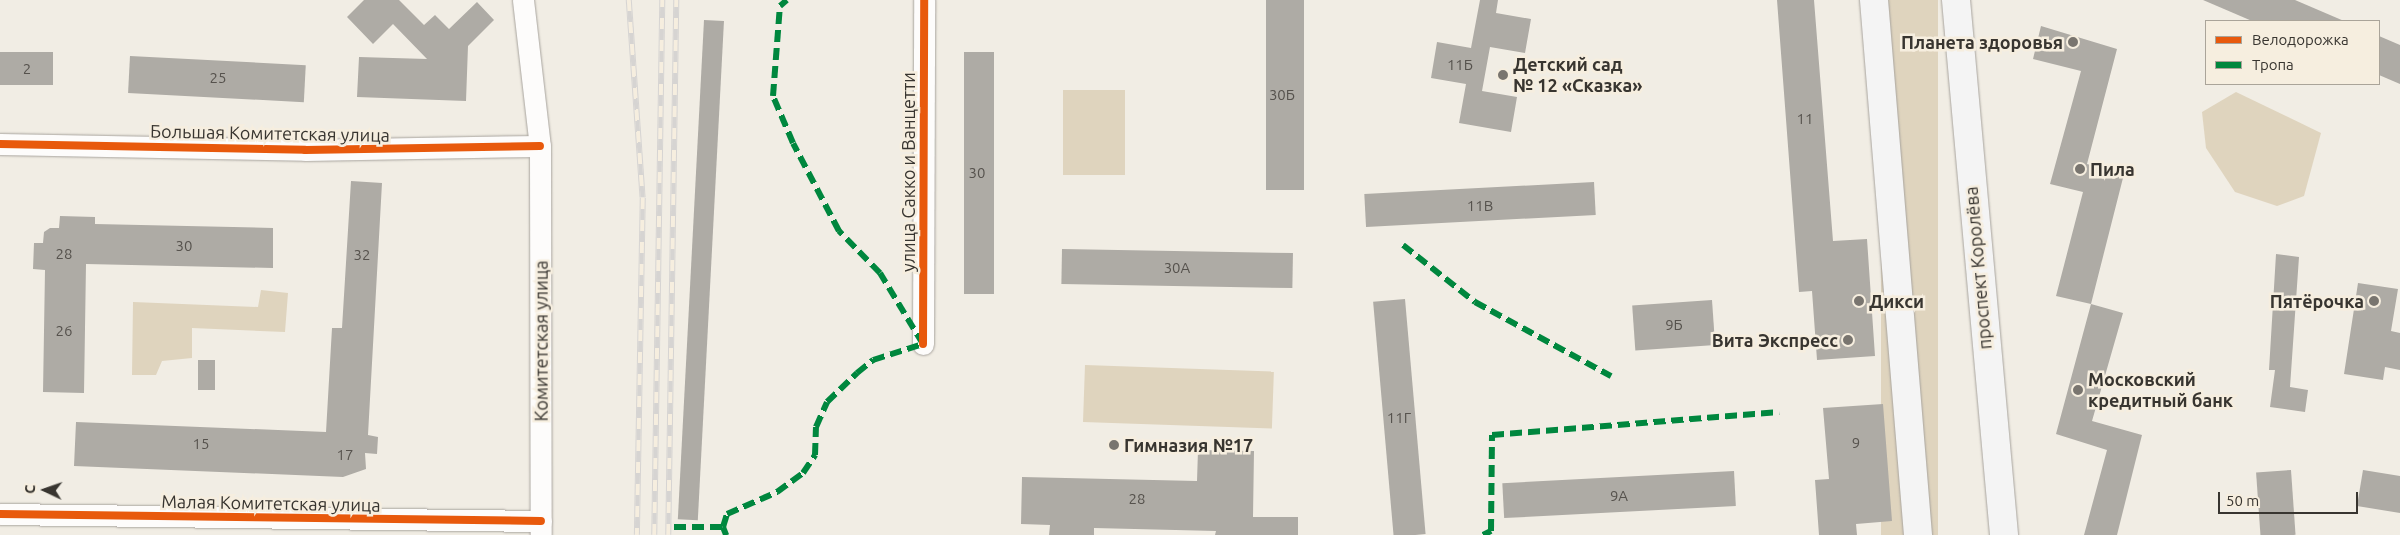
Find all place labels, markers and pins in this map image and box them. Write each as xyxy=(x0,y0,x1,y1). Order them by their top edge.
place label: Планета здоровья xyxy=(1901,31,2063,53)
marker: Планета здоровья xyxy=(2067,36,2079,48)
place label: Детский сад № 12 «Сказка» xyxy=(1513,54,1642,96)
marker: Детский сад № 12 «Сказка» xyxy=(1497,69,1509,81)
place label: Пила xyxy=(2090,158,2135,180)
marker: Пила xyxy=(2074,163,2086,175)
place label: Дикси xyxy=(1869,290,1924,312)
place label: Пятёрочка xyxy=(2270,290,2364,312)
marker: Дикси xyxy=(1853,295,1865,307)
marker: Пятёрочка xyxy=(2368,295,2380,307)
place label: Вита Экспресс xyxy=(1712,329,1838,351)
marker: Вита Экспресс xyxy=(1842,334,1854,346)
place label: Московский кредитный банк xyxy=(2088,369,2233,412)
marker: Московский кредитный банк xyxy=(2072,384,2084,396)
place label: Гимназия №17 xyxy=(1124,434,1253,456)
marker: Гимназия №17 xyxy=(1108,439,1120,451)

